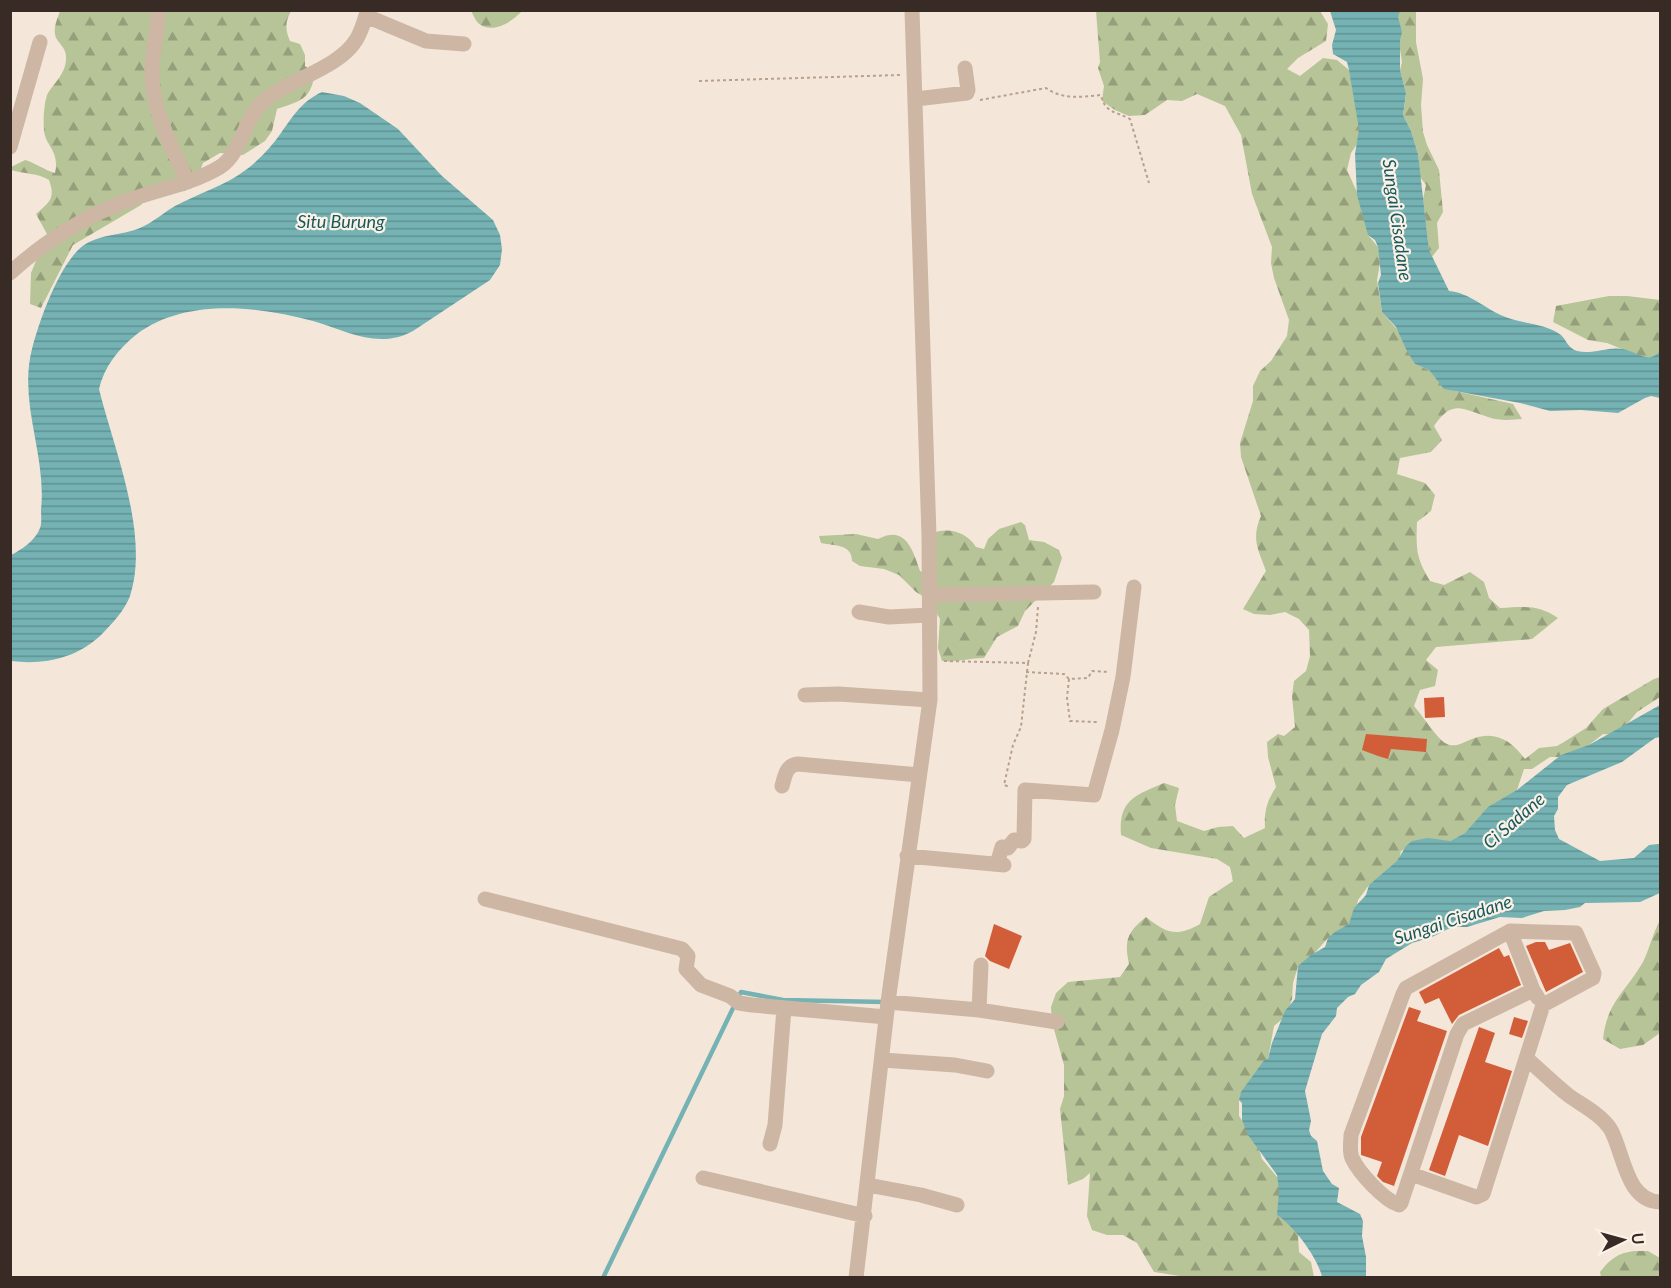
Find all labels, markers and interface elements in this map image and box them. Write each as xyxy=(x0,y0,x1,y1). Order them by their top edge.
water label: Sungai Cisadane xyxy=(1379,158,1417,282)
water label: Situ Burung xyxy=(297,210,385,232)
water label: Ci Sadane xyxy=(1478,787,1549,853)
water label: Sungai Cisadane xyxy=(1391,890,1514,948)
north arrow xyxy=(1593,1210,1653,1270)
text: U xyxy=(1628,1232,1648,1245)

